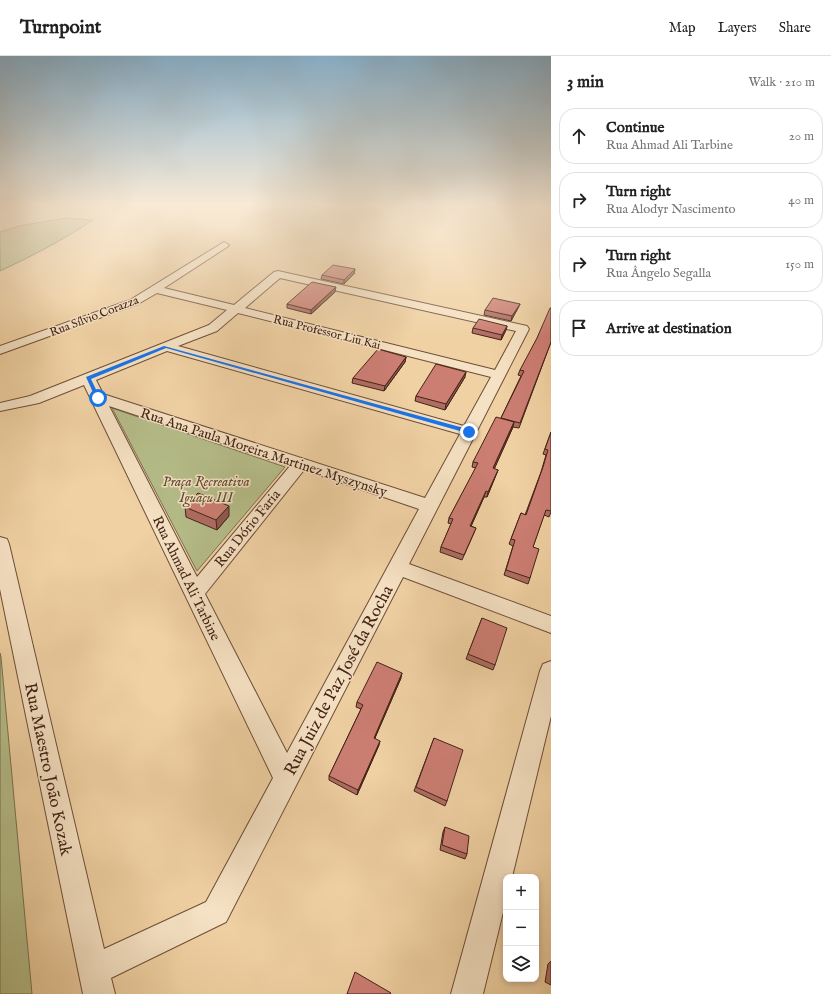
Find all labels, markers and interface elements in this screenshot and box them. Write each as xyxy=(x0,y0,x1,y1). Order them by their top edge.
text: Turnpoint xyxy=(20,16,101,40)
text: Map xyxy=(669,19,696,37)
text: Layers xyxy=(718,19,757,37)
text: Share xyxy=(779,19,811,37)
text: 3 min xyxy=(567,72,604,93)
text: Walk · 210 m xyxy=(749,74,815,91)
text: Continue xyxy=(606,118,664,137)
icon: ahead xyxy=(568,125,590,147)
text: 20 m xyxy=(789,128,814,145)
text: Rua Ahmad Ali Tarbine xyxy=(606,137,733,154)
text: Turn right xyxy=(606,182,671,201)
icon: right xyxy=(568,189,590,211)
text: 40 m xyxy=(788,192,814,209)
text: Rua Alodyr Nascimento xyxy=(606,201,736,218)
text: Turn right xyxy=(606,246,671,265)
icon: right xyxy=(568,253,590,275)
text: 150 m xyxy=(785,256,814,273)
text: Rua Ângelo Segalla xyxy=(606,265,711,282)
street label: Rua Sílvio Corazza xyxy=(48,292,142,340)
street label: Rua Professor Liu Kai xyxy=(272,312,382,353)
icon: arrive xyxy=(568,317,590,339)
text: Arrive at destination xyxy=(606,319,732,338)
route start xyxy=(89,389,107,407)
street label: Rua Ana Paula Moreira Martinez Myszynsky xyxy=(138,404,389,501)
route end xyxy=(460,423,478,441)
park label: Praça Recreativa Iguaçu III xyxy=(162,473,250,508)
street label: Rua Dório Faria xyxy=(211,485,285,571)
street label: Rua Ahmad Ali Tarbine xyxy=(148,513,224,644)
street label: Rua Juiz de Paz José da Rocha xyxy=(280,581,399,779)
street label: Rua Maestro João Kozak xyxy=(19,681,76,859)
map controls xyxy=(503,874,539,982)
button: + xyxy=(503,874,539,910)
button: − xyxy=(503,910,539,946)
button: layers xyxy=(503,946,539,982)

